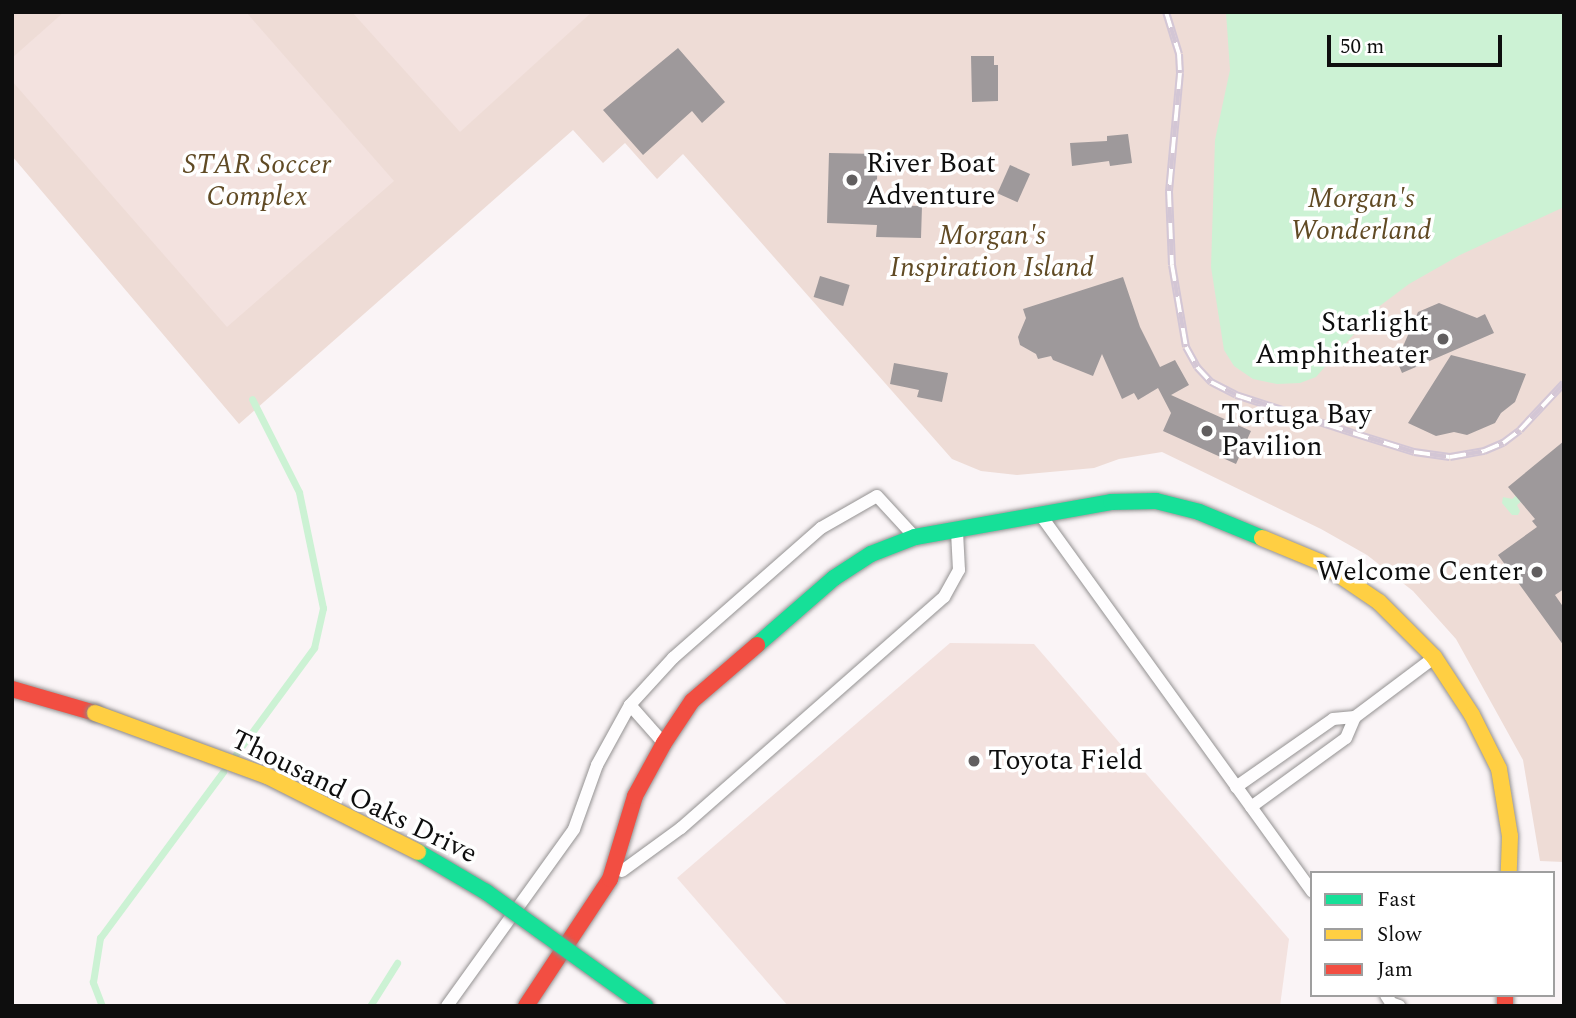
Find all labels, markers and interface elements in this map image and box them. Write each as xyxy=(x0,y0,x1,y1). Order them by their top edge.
scale bar xyxy=(1331,21,1506,65)
text: 50 m xyxy=(1340,31,1384,63)
place label: River Boat Adventure xyxy=(866,147,996,213)
park label: STAR Soccer Complex xyxy=(183,148,331,214)
marker: River Boat Adventure xyxy=(844,172,860,188)
park label: Morgan's Wonderland xyxy=(1291,182,1431,248)
park label: Morgan's Inspiration Island xyxy=(890,219,1094,285)
place label: Starlight Amphitheater xyxy=(1255,306,1429,372)
marker: Starlight Amphitheater xyxy=(1435,331,1451,347)
place label: Tortuga Bay Pavilion xyxy=(1221,398,1371,464)
marker: Tortuga Bay Pavilion xyxy=(1199,423,1215,439)
place label: Welcome Center xyxy=(1316,555,1523,589)
marker: Welcome Center xyxy=(1529,564,1545,580)
street label: Thousand Oaks Drive xyxy=(225,723,483,871)
place label: Toyota Field xyxy=(988,744,1143,778)
marker: Toyota Field xyxy=(966,753,982,769)
legend xyxy=(1310,871,1555,997)
text: Fast xyxy=(1377,884,1416,916)
text: Slow xyxy=(1377,919,1421,951)
text: Jam xyxy=(1377,954,1413,986)

